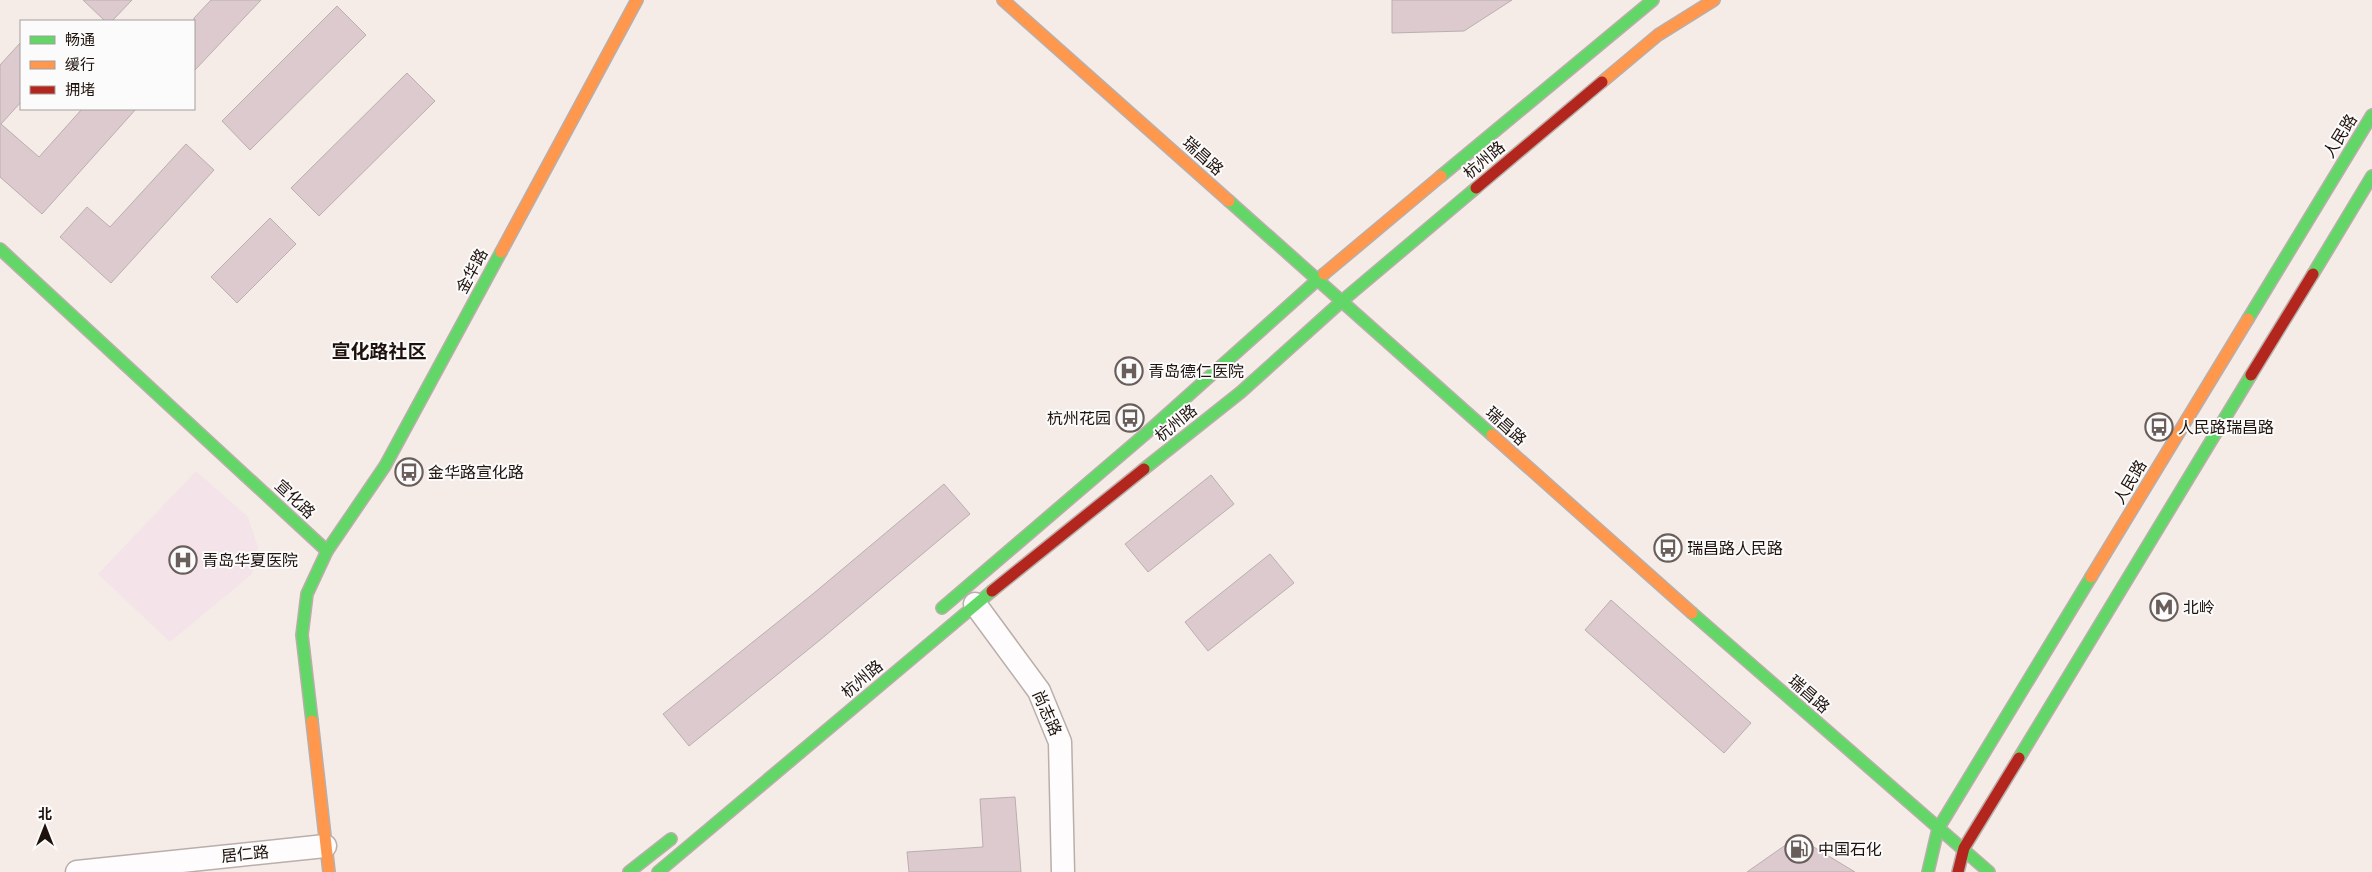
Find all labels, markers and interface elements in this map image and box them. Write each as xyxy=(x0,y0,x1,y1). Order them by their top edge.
legend xyxy=(20,20,195,110)
text: 畅通 xyxy=(65,31,95,49)
text: 缓行 xyxy=(65,56,95,74)
text: 拥堵 xyxy=(65,81,95,99)
street label: 人民路 xyxy=(2319,111,2361,161)
street label: 瑞昌路 xyxy=(1179,133,1227,179)
street label: 杭州路 xyxy=(1460,137,1508,183)
street label: 金华路 xyxy=(452,245,492,297)
district label: 宣化路社区 xyxy=(331,340,427,363)
hospital icon: 青岛德仁医院 xyxy=(1114,356,1144,386)
place label: 青岛德仁医院 xyxy=(1148,362,1244,381)
street label: 杭州路 xyxy=(1151,401,1201,445)
bus stop icon: 杭州花园 xyxy=(1115,403,1145,433)
street label: 瑞昌路 xyxy=(1482,403,1530,449)
place label: 杭州花园 xyxy=(1047,409,1111,428)
bus stop icon: 人民路瑞昌路 xyxy=(2144,412,2174,442)
place label: 人民路瑞昌路 xyxy=(2178,418,2274,437)
bus stop icon: 金华路宣化路 xyxy=(394,457,424,487)
street label: 人民路 xyxy=(2109,457,2151,507)
place label: 金华路宣化路 xyxy=(428,463,524,482)
street label: 宣化路 xyxy=(271,476,319,522)
bus stop icon: 瑞昌路人民路 xyxy=(1653,533,1683,563)
place label: 瑞昌路人民路 xyxy=(1687,539,1783,558)
hospital icon: 青岛华夏医院 xyxy=(168,545,198,575)
place label: 青岛华夏医院 xyxy=(202,551,298,570)
metro station icon: 北岭 xyxy=(2149,592,2179,622)
place label: 北岭 xyxy=(2183,598,2215,617)
street label: 杭州路 xyxy=(838,656,886,702)
street label: 瑞昌路 xyxy=(1785,671,1833,717)
street label: 尚志路 xyxy=(1029,687,1065,739)
north arrow xyxy=(20,802,70,852)
text: 北 xyxy=(38,806,52,822)
fuel station icon: 中国石化 xyxy=(1784,834,1814,864)
place label: 中国石化 xyxy=(1818,840,1882,859)
street label: 居仁路 xyxy=(220,842,270,866)

